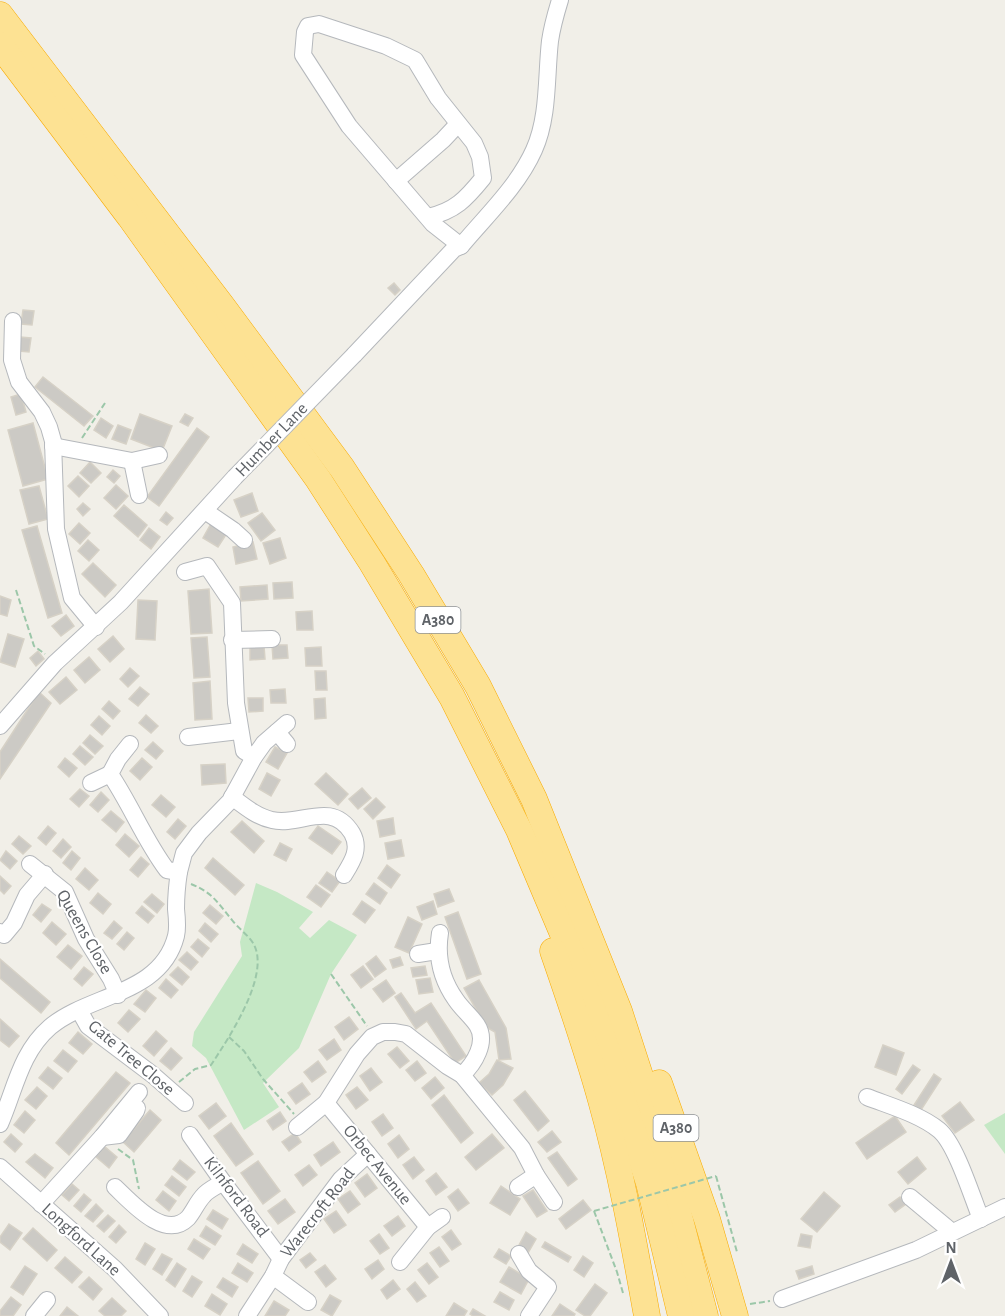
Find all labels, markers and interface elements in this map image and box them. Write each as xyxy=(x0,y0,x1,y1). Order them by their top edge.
street label: Humber Lane xyxy=(233,400,311,480)
road number: A380 xyxy=(416,607,460,633)
street label: Queens Close xyxy=(53,887,115,977)
street label: Gate Tree Close xyxy=(84,1017,178,1099)
road number: A380 xyxy=(654,1115,698,1141)
street label: Orbec Avenue xyxy=(339,1122,415,1208)
street label: Kilnford Road xyxy=(200,1153,272,1241)
street label: Warecroft Road xyxy=(278,1165,358,1261)
street label: Longford Lane xyxy=(38,1200,124,1280)
north arrow xyxy=(921,1232,981,1292)
text: N xyxy=(945,1240,957,1256)

